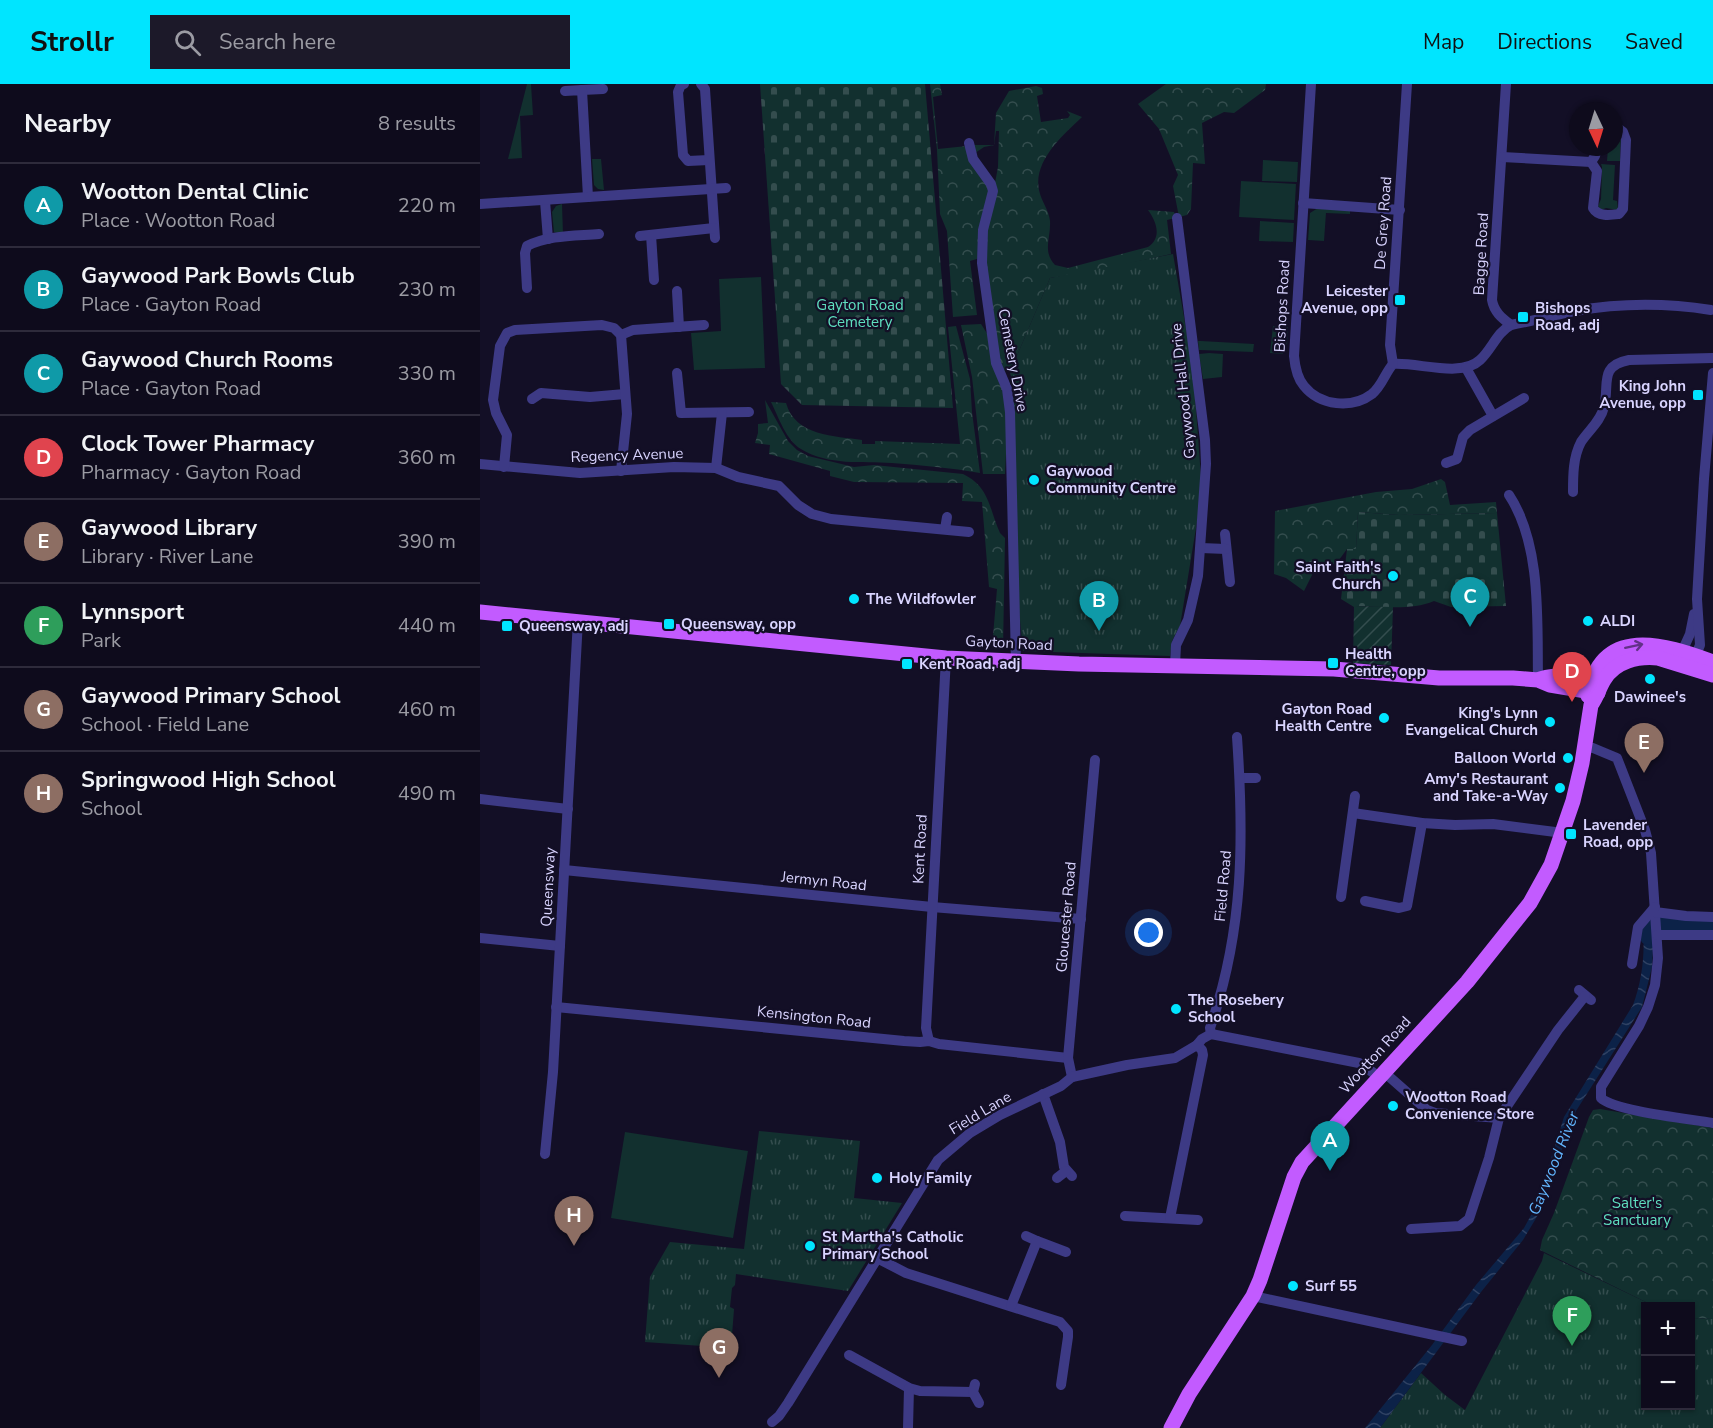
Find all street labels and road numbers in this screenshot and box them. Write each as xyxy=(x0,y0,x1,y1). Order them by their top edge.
street label: De Grey Road xyxy=(1370,176,1396,270)
street label: Bagge Road xyxy=(1469,212,1493,296)
street label: Bishops Road xyxy=(1270,259,1294,353)
street label: Cemetery Drive xyxy=(993,307,1033,413)
street label: Gaywood Hall Drive xyxy=(1166,322,1200,460)
street label: Regency Avenue xyxy=(570,443,684,467)
street label: Gayton Road xyxy=(965,631,1053,655)
street label: Kent Road xyxy=(908,814,932,884)
street label: Queensway xyxy=(536,846,560,927)
street label: Field Road xyxy=(1210,849,1236,923)
street label: Gloucester Road xyxy=(1051,861,1081,973)
street label: Jermyn Road xyxy=(779,866,868,895)
street label: Kensington Road xyxy=(756,1001,872,1033)
street label: Wootton Road xyxy=(1335,1012,1415,1098)
street label: Field Lane xyxy=(945,1087,1015,1139)

